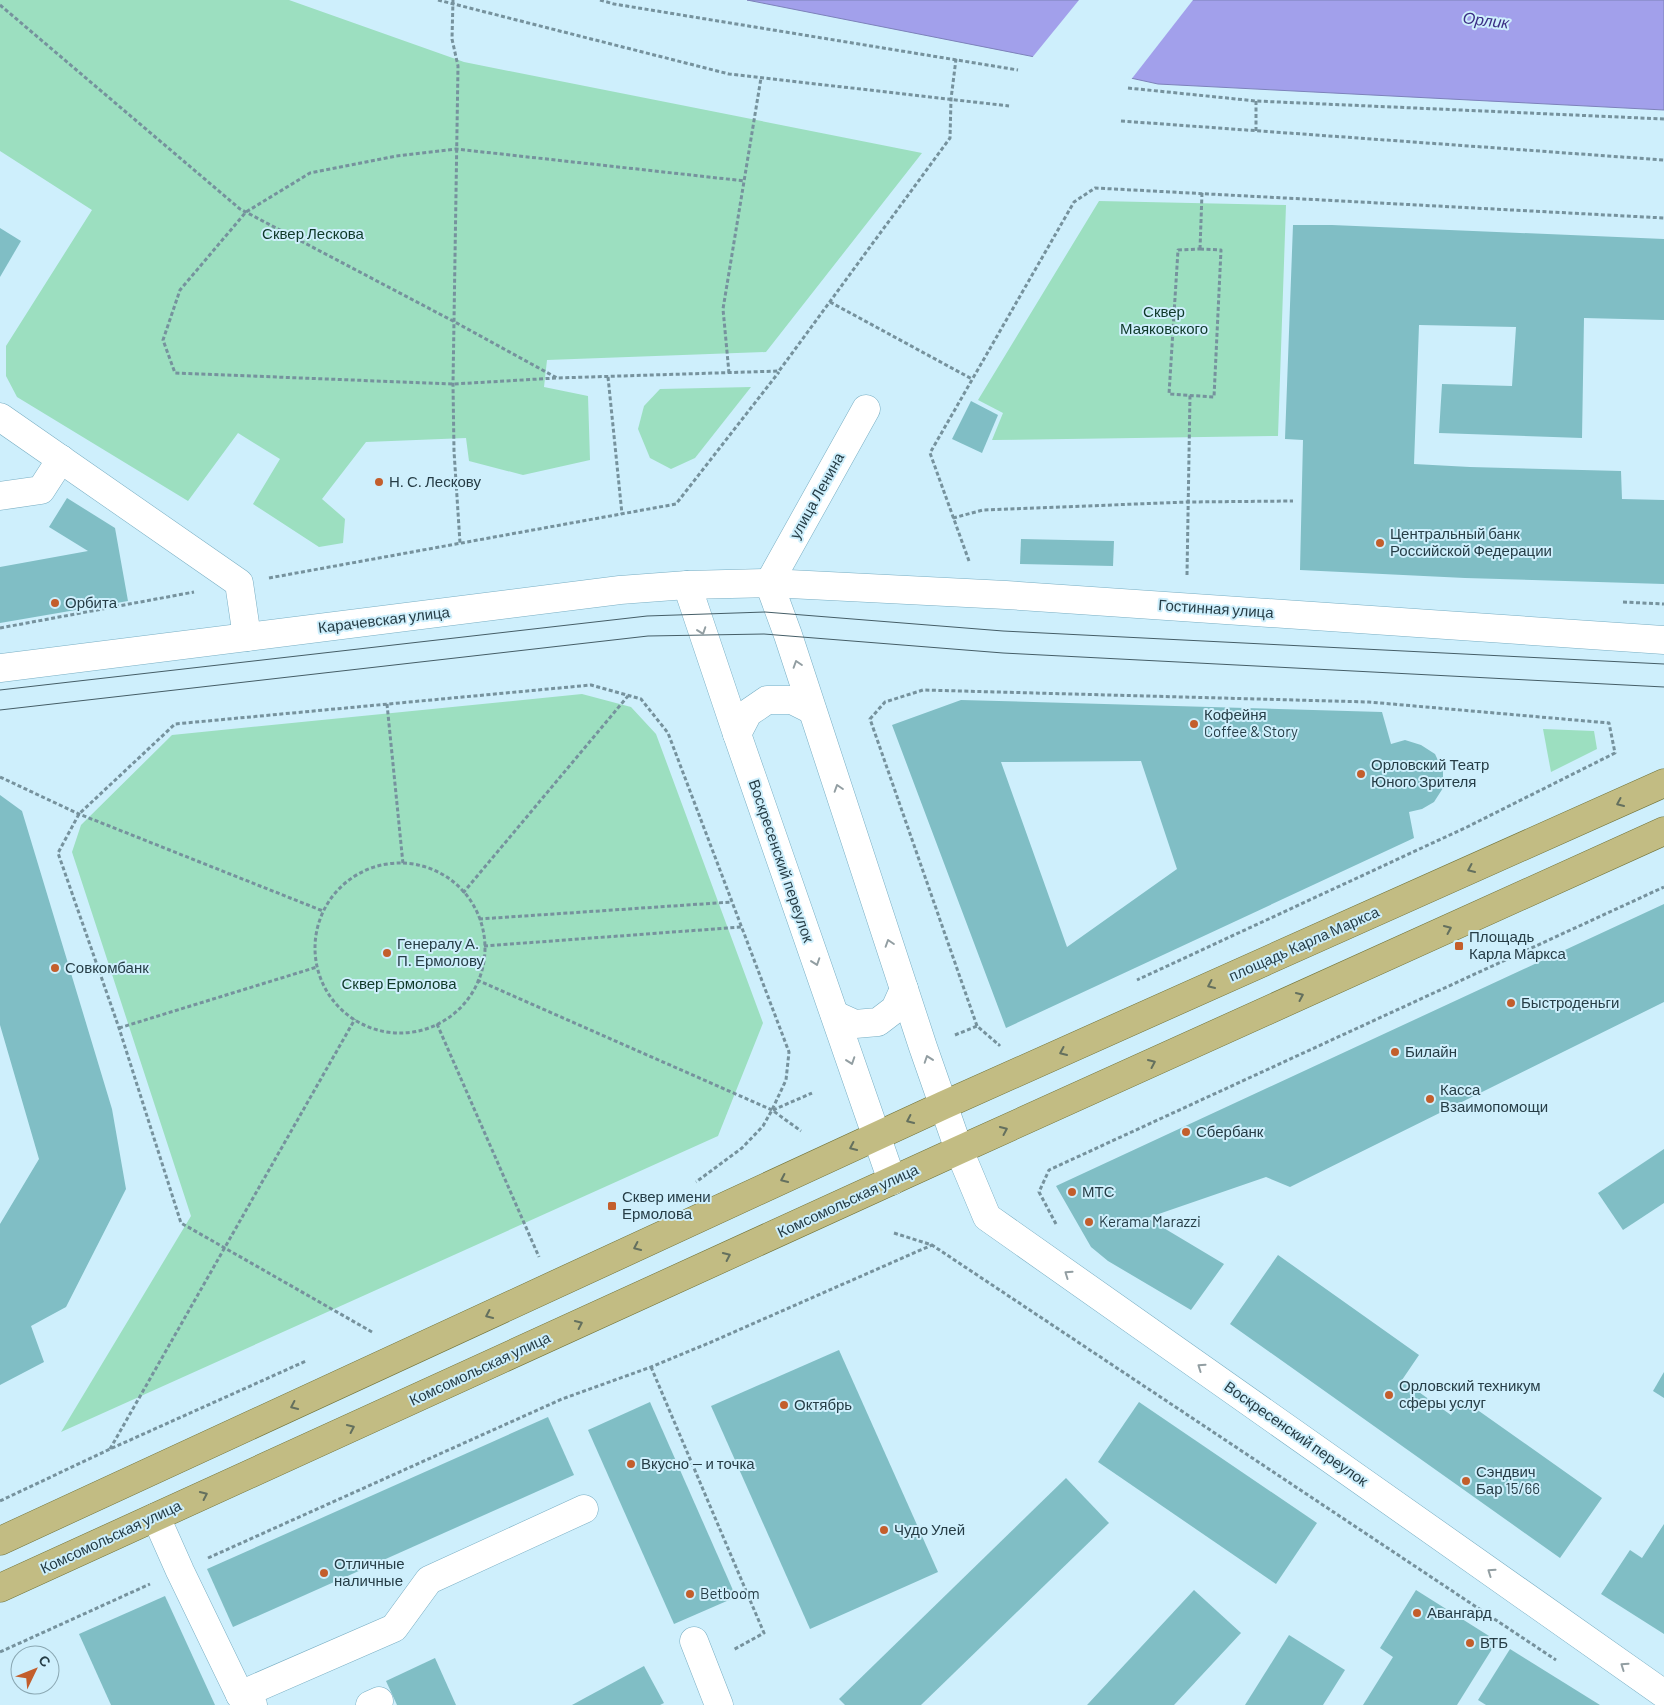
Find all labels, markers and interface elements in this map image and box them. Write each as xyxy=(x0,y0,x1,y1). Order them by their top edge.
water label: Орлик xyxy=(1462,7,1512,32)
park label: Сквер Лескова xyxy=(262,224,365,242)
park label: Сквер Маяковского xyxy=(1120,302,1208,337)
street label: улица Ленина xyxy=(785,449,848,542)
place label: Н. С. Лескову xyxy=(389,472,481,490)
marker: Н. С. Лескову xyxy=(373,476,385,488)
place label: Центральный банк Российской Федерации xyxy=(1390,524,1552,559)
marker: Центральный банк Российской Федерации xyxy=(1374,537,1386,549)
place label: Орбита xyxy=(65,593,118,611)
street label: Гостинная улица xyxy=(1158,595,1275,621)
marker: Орбита xyxy=(49,597,61,609)
street label: Карачевская улица xyxy=(317,602,451,636)
one-way arrow xyxy=(696,626,706,635)
one-way arrow xyxy=(793,660,803,668)
place label: Кофейня Coffee & Story xyxy=(1204,705,1298,740)
marker: Кофейня Coffee & Story xyxy=(1188,718,1200,730)
place label: Орловский Театр Юного Зрителя xyxy=(1371,755,1489,790)
marker: Орловский Театр Юного Зрителя xyxy=(1355,768,1367,780)
street label: Воскресенский переулок xyxy=(746,777,818,945)
one-way arrow xyxy=(834,785,844,793)
one-way arrow xyxy=(1616,796,1625,806)
one-way arrow xyxy=(1467,863,1476,873)
street label: площадь Карла Маркса xyxy=(1226,902,1382,984)
one-way arrow xyxy=(1443,925,1452,935)
place label: Площадь Карла Маркса xyxy=(1469,927,1567,962)
place label: Генералу А. П. Ермолову xyxy=(397,934,485,969)
one-way arrow xyxy=(885,939,895,947)
marker: Площадь Карла Маркса xyxy=(1453,940,1465,952)
marker: Генералу А. П. Ермолову xyxy=(381,947,393,959)
one-way arrow xyxy=(810,957,820,966)
place label: Совкомбанк xyxy=(65,958,149,976)
marker: Совкомбанк xyxy=(49,962,61,974)
park label: Сквер Ермолова xyxy=(342,974,457,992)
one-way arrow xyxy=(1207,979,1216,990)
one-way arrow xyxy=(1295,992,1304,1002)
place label: Быстроденьги xyxy=(1521,993,1619,1011)
marker: Быстроденьги xyxy=(1505,997,1517,1009)
place label: Билайн xyxy=(1405,1042,1457,1060)
one-way arrow xyxy=(1059,1045,1068,1056)
marker: Билайн xyxy=(1389,1046,1401,1058)
one-way arrow xyxy=(924,1055,934,1064)
one-way arrow xyxy=(845,1057,855,1065)
one-way arrow xyxy=(1147,1058,1156,1069)
place label: Касса Взаимопомощи xyxy=(1440,1080,1548,1115)
marker: Касса Взаимопомощи xyxy=(1424,1093,1436,1105)
one-way arrow xyxy=(907,1114,916,1124)
place label: Сбербанк xyxy=(1196,1122,1264,1140)
one-way arrow xyxy=(999,1125,1008,1136)
marker: Сбербанк xyxy=(1180,1126,1192,1138)
one-way arrow xyxy=(849,1141,858,1152)
street label: Комсомольская улица xyxy=(774,1159,921,1241)
one-way arrow xyxy=(780,1173,789,1183)
place label: МТС xyxy=(1082,1182,1115,1200)
marker: МТС xyxy=(1066,1186,1078,1198)
place label: Сквер имени Ермолова xyxy=(622,1187,711,1222)
marker: Сквер имени Ермолова xyxy=(606,1200,618,1212)
place label: Kerama Marazzi xyxy=(1099,1212,1201,1230)
marker: Kerama Marazzi xyxy=(1083,1216,1095,1228)
one-way arrow xyxy=(633,1241,642,1251)
one-way arrow xyxy=(722,1252,731,1263)
one-way arrow xyxy=(1064,1271,1074,1280)
one-way arrow xyxy=(485,1309,494,1320)
one-way arrow xyxy=(574,1320,583,1330)
street label: Комсомольская улица xyxy=(406,1327,553,1409)
one-way arrow xyxy=(1198,1365,1207,1373)
place label: Орловский техникум сферы услуг xyxy=(1399,1376,1541,1411)
street label: Воскресенский переулок xyxy=(1221,1377,1372,1490)
marker: Орловский техникум сферы услуг xyxy=(1383,1389,1395,1401)
place label: Октябрь xyxy=(794,1395,852,1413)
one-way arrow xyxy=(290,1399,299,1410)
marker: Октябрь xyxy=(778,1399,790,1411)
one-way arrow xyxy=(346,1423,355,1434)
place label: Вкусно — и точка xyxy=(641,1454,755,1472)
marker: Вкусно — и точка xyxy=(625,1458,637,1470)
place label: Сэндвич Бар 15/66 xyxy=(1476,1462,1540,1497)
marker: Сэндвич Бар 15/66 xyxy=(1460,1475,1472,1487)
one-way arrow xyxy=(198,1492,207,1502)
street label: Комсомольская улица xyxy=(37,1495,184,1577)
place label: Чудо Улей xyxy=(894,1520,965,1538)
marker: Чудо Улей xyxy=(878,1524,890,1536)
place label: Отличные наличные xyxy=(334,1554,405,1589)
marker: Отличные наличные xyxy=(318,1567,330,1579)
one-way arrow xyxy=(1487,1569,1497,1578)
place label: Betboom xyxy=(700,1584,760,1602)
marker: Betboom xyxy=(684,1588,696,1600)
place label: Авангард xyxy=(1427,1603,1492,1621)
marker: Авангард xyxy=(1411,1607,1423,1619)
place label: ВТБ xyxy=(1480,1633,1508,1651)
marker: ВТБ xyxy=(1464,1637,1476,1649)
north arrow xyxy=(10,1645,60,1695)
text: С xyxy=(35,1651,55,1670)
one-way arrow xyxy=(1621,1663,1630,1671)

